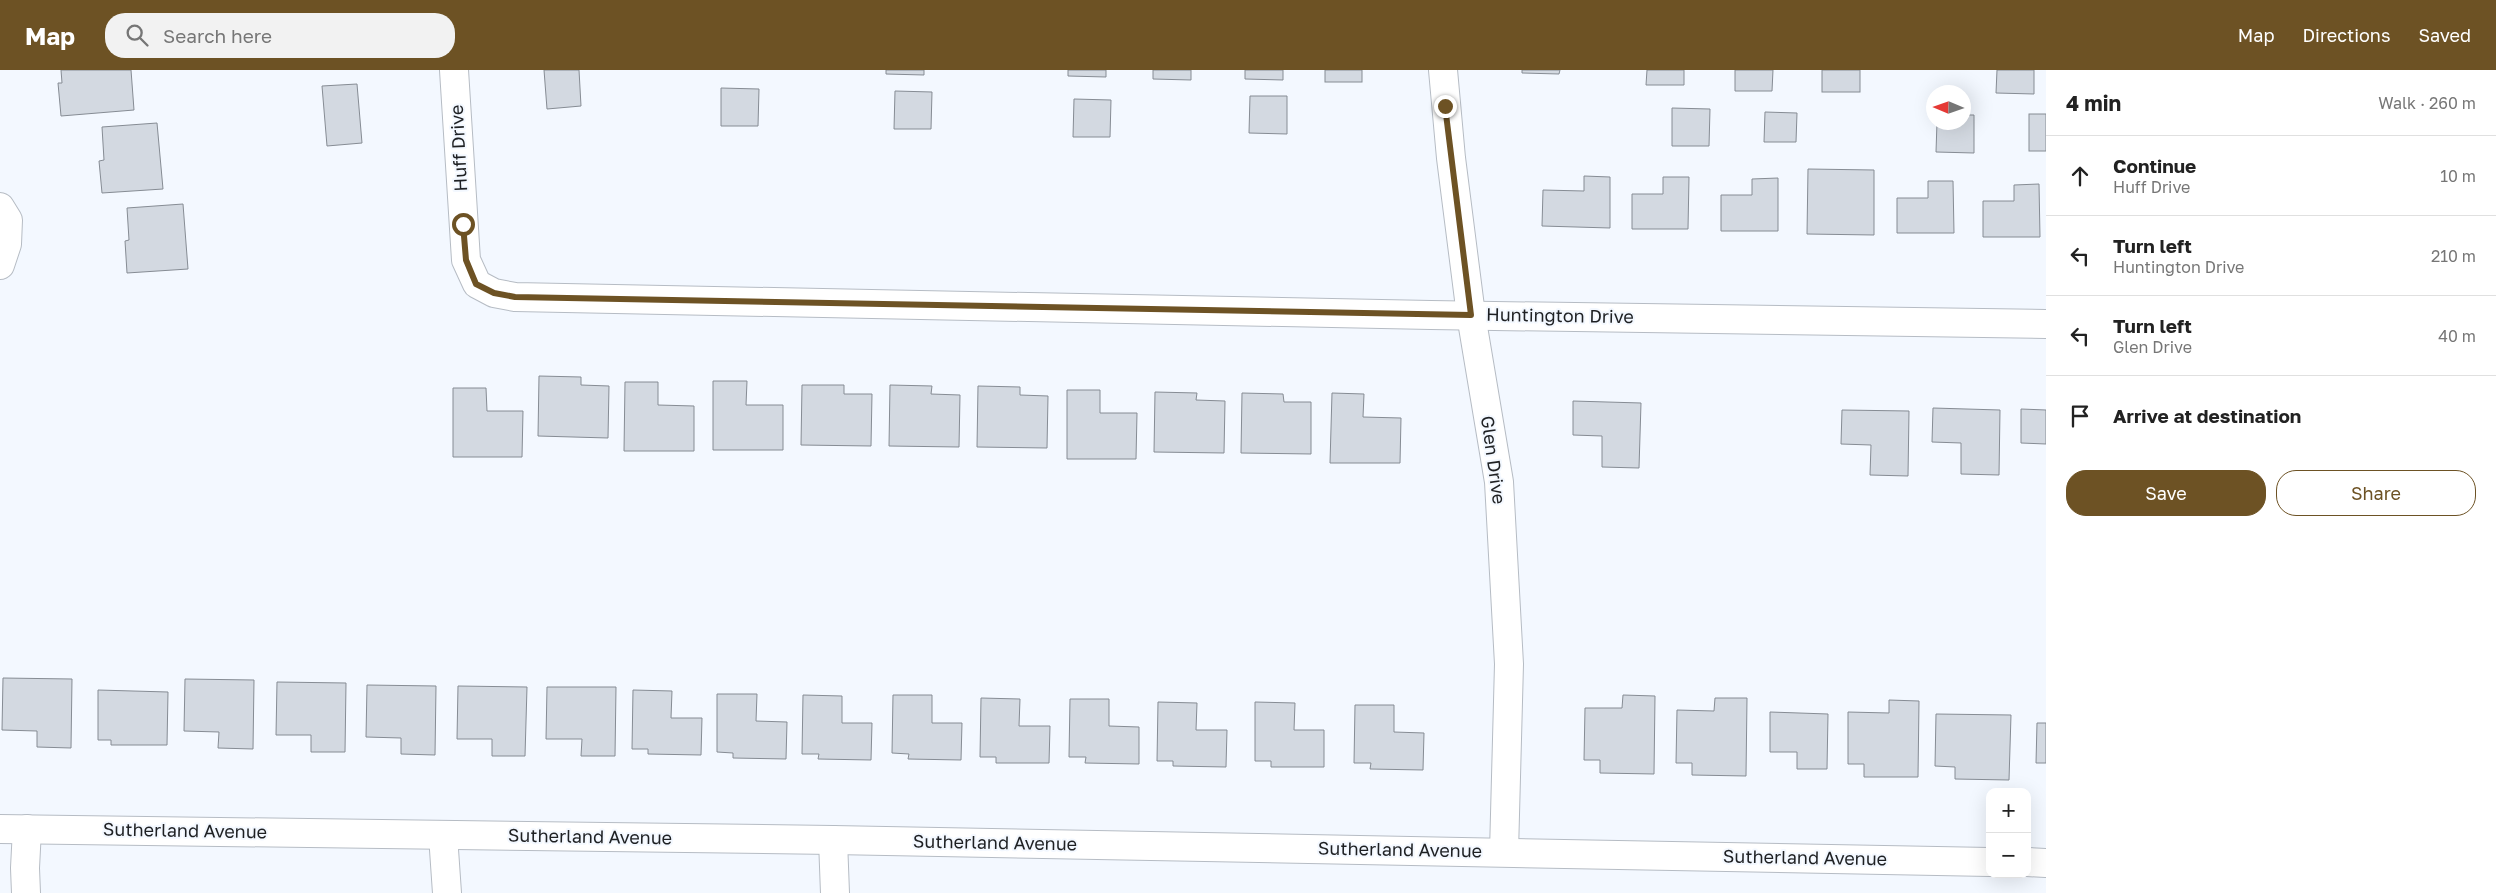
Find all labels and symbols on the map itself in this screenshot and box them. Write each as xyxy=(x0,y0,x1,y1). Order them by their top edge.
north arrow xyxy=(1926,85,1971,130)
route end xyxy=(1434,95,1457,118)
street label: Huff Drive xyxy=(445,104,471,192)
route start xyxy=(452,213,475,236)
street label: Huntington Drive xyxy=(1486,303,1634,327)
street label: Glen Drive xyxy=(1477,414,1511,505)
street label: Sutherland Avenue xyxy=(103,818,267,842)
street label: Sutherland Avenue xyxy=(508,824,672,848)
street label: Sutherland Avenue xyxy=(913,830,1077,854)
street label: Sutherland Avenue xyxy=(1318,837,1482,861)
street label: Sutherland Avenue xyxy=(1723,845,1887,869)

